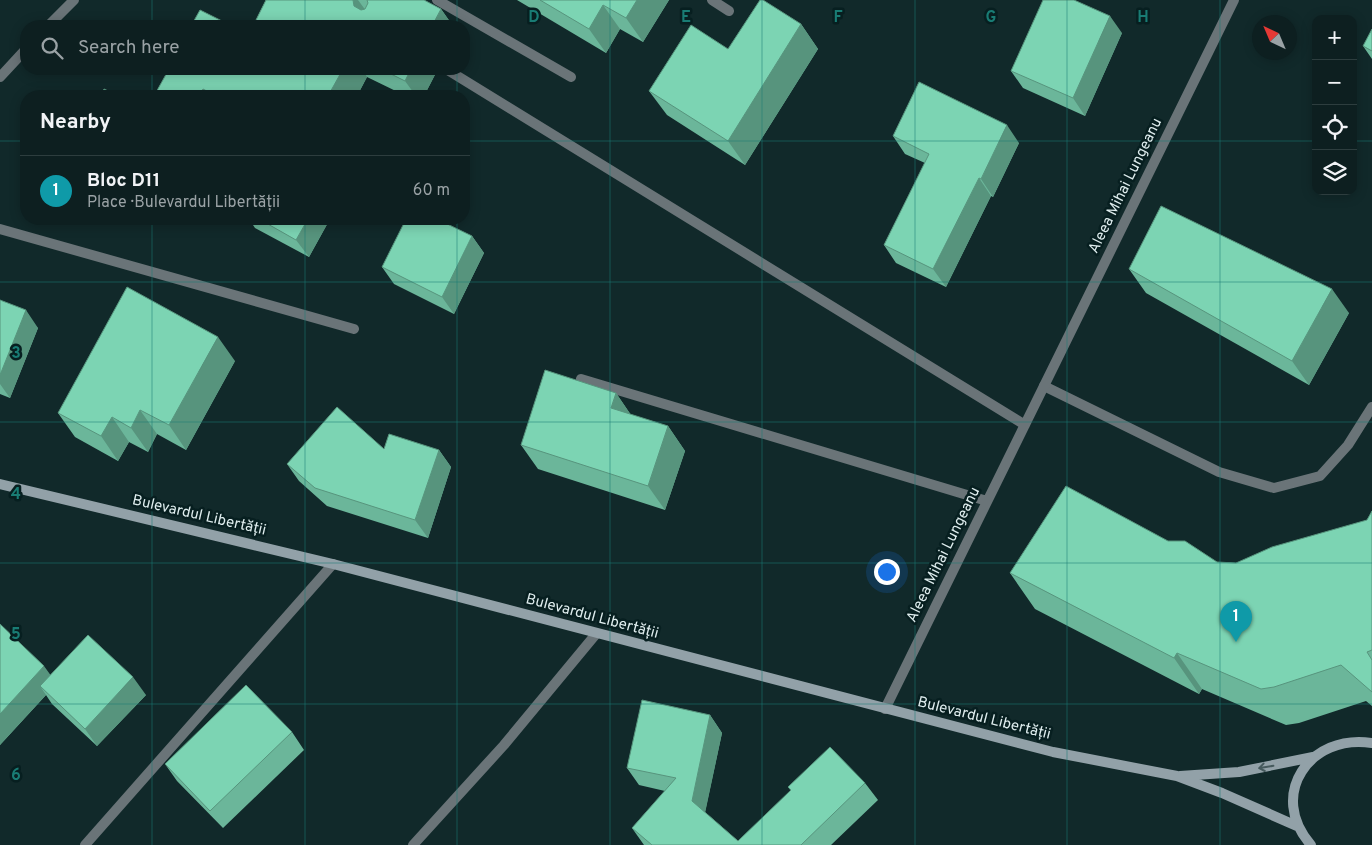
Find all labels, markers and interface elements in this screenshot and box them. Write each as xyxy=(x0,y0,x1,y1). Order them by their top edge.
text: D xyxy=(528,8,540,28)
text: E xyxy=(681,8,691,28)
text: F xyxy=(833,8,843,28)
text: G xyxy=(986,8,996,28)
text: H xyxy=(1137,8,1149,28)
north arrow xyxy=(1252,15,1297,60)
map controls xyxy=(1312,15,1357,195)
button: + xyxy=(1312,15,1357,60)
search box xyxy=(20,20,470,75)
icon: search xyxy=(38,34,66,62)
text: Search here xyxy=(78,36,180,60)
button: − xyxy=(1312,60,1357,105)
button: locate xyxy=(1312,105,1357,150)
text: Nearby xyxy=(40,109,111,136)
street label: Aleea Mihai Lungeanu xyxy=(1085,115,1167,257)
button: layers xyxy=(1312,150,1357,195)
text: Bloc D11 xyxy=(87,169,160,193)
text: 1 xyxy=(53,181,59,201)
text: 60 m xyxy=(413,181,450,201)
text: Place · Bulevardul Libertății xyxy=(87,193,280,213)
text: 3 xyxy=(11,344,21,364)
street label: Aleea Mihai Lungeanu xyxy=(903,484,985,626)
text: 4 xyxy=(11,485,21,505)
street label: Bulevardul Libertății xyxy=(130,491,268,541)
your location xyxy=(874,559,900,585)
street label: Bulevardul Libertății xyxy=(523,590,661,644)
pin: 1 xyxy=(1220,601,1252,642)
text: 5 xyxy=(11,625,21,645)
street label: Bulevardul Libertății xyxy=(915,693,1053,745)
one-way arrow xyxy=(1258,763,1274,773)
text: 6 xyxy=(11,766,21,786)

